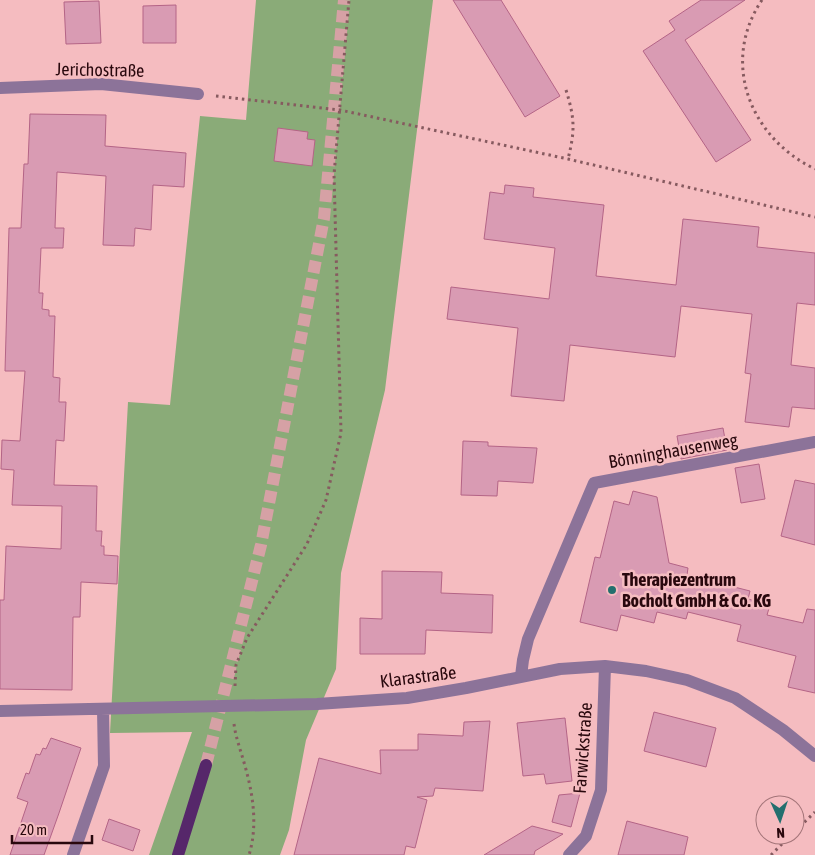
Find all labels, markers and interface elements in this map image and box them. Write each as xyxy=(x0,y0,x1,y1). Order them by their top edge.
street label: Jerichostraße xyxy=(55,58,145,81)
street label: Bönninghausenweg xyxy=(607,429,739,472)
place label: Therapiezentrum Bocholt GmbH & Co. KG xyxy=(622,569,772,611)
marker: Therapiezentrum Bocholt GmbH & Co. KG xyxy=(606,584,618,596)
street label: Klarastraße xyxy=(379,661,457,692)
street label: Farwickstraße xyxy=(569,702,596,794)
north arrow xyxy=(755,795,805,845)
scale bar xyxy=(12,812,92,844)
text: 20 m xyxy=(20,821,47,838)
text: N xyxy=(776,825,785,841)

